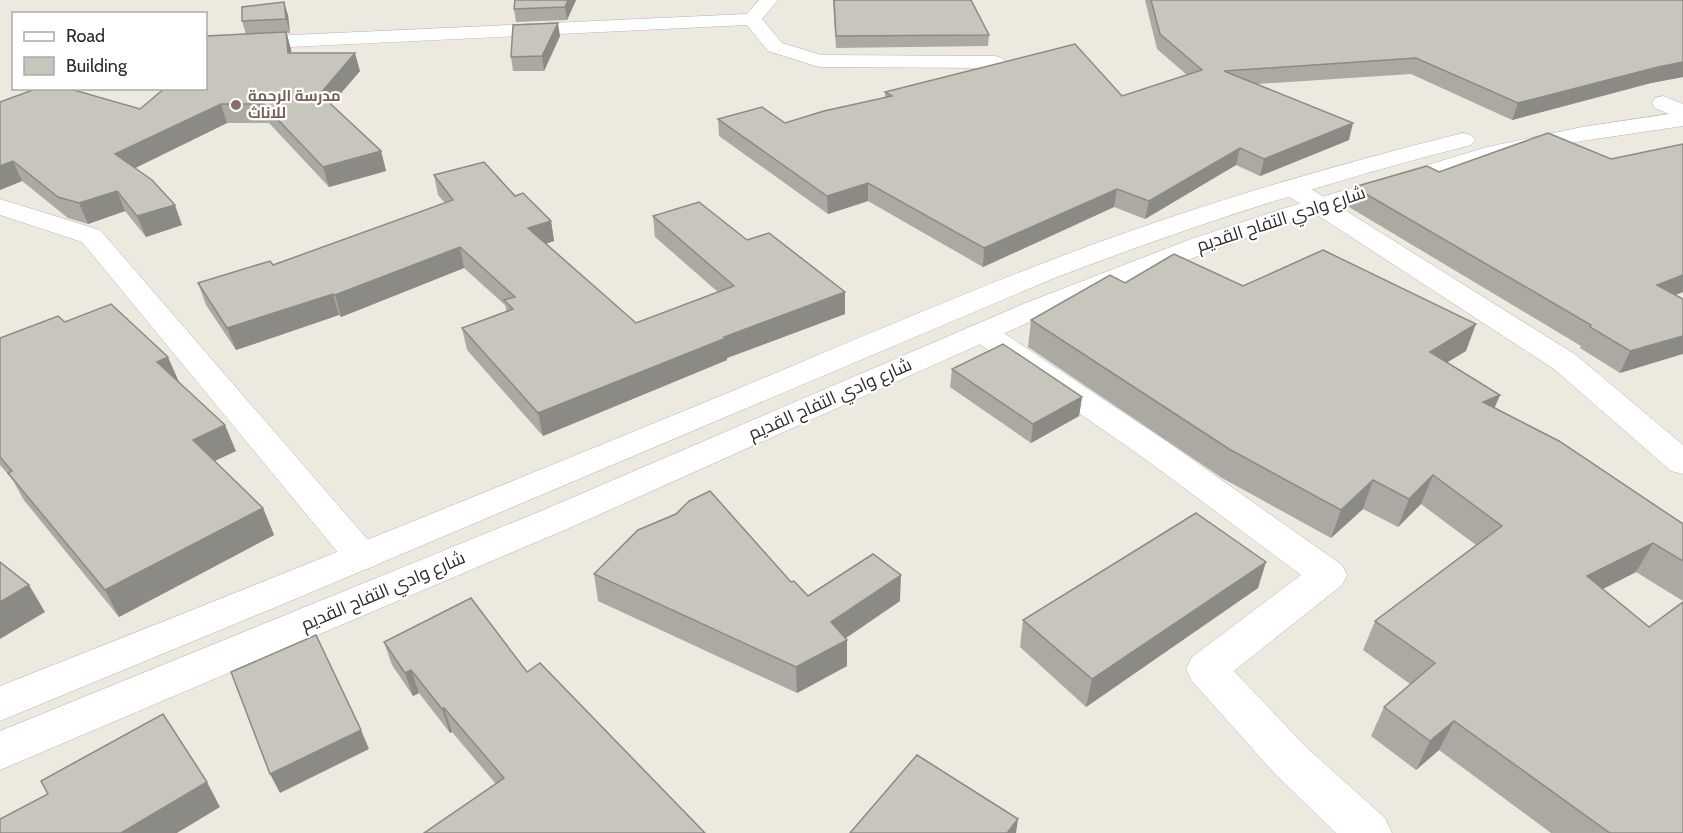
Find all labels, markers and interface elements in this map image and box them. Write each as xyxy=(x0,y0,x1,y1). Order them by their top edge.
legend xyxy=(12,12,207,90)
text: Road xyxy=(66,25,105,47)
text: Building xyxy=(66,55,128,77)
place label: مدرسة الرحمة للاناث xyxy=(248,87,341,122)
marker: مدرسة الرحمة للاناث xyxy=(229,98,243,112)
street label: شارع وادي التفاح القديم xyxy=(1194,181,1369,260)
street label: شارع وادي التفاح القديم xyxy=(745,353,916,448)
street label: شارع وادي التفاح القديم xyxy=(298,546,470,638)

